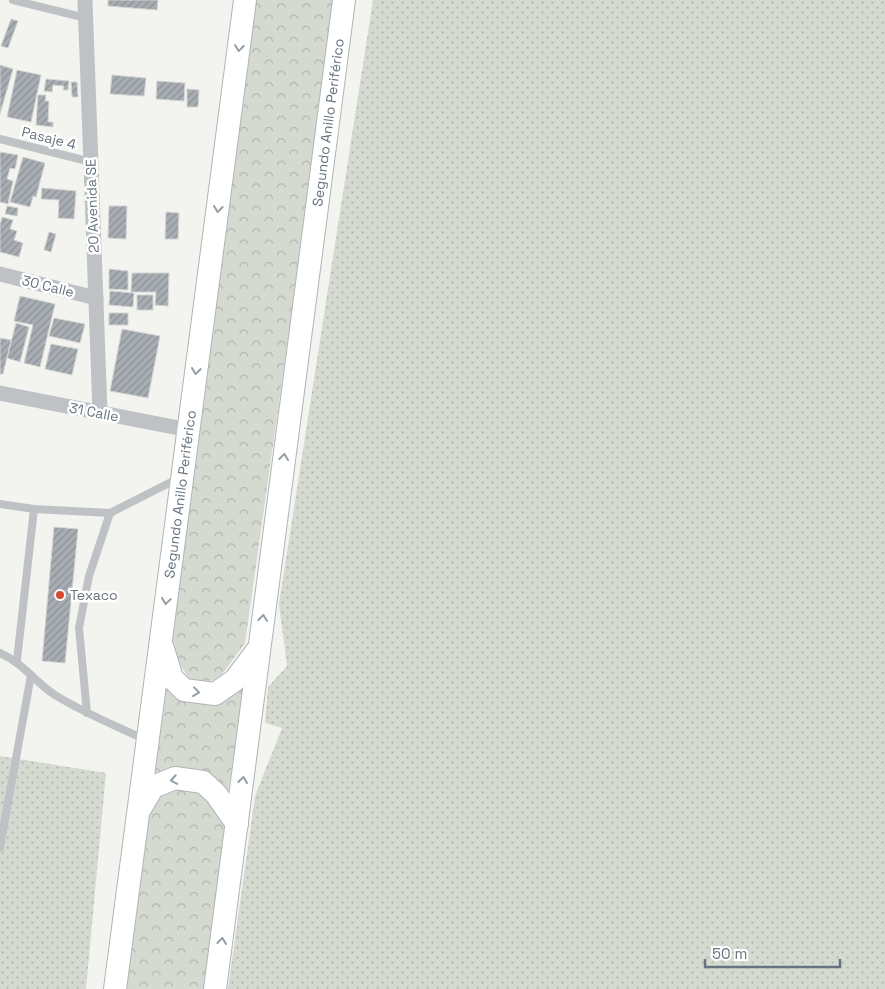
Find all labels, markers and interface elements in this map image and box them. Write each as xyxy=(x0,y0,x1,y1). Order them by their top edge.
street label: Segundo Anillo Periférico xyxy=(308,37,348,207)
one-way arrow xyxy=(234,45,245,53)
street label: Pasaje 4 xyxy=(20,123,78,154)
street label: 20 Avenida SE xyxy=(81,159,103,253)
one-way arrow xyxy=(213,205,223,214)
street label: 30 Calle xyxy=(20,271,76,301)
one-way arrow xyxy=(192,366,202,375)
street label: 31 Calle xyxy=(68,398,120,426)
street label: Segundo Anillo Periférico xyxy=(160,409,200,579)
one-way arrow xyxy=(279,453,289,462)
place label: Texaco xyxy=(70,586,118,604)
marker: Texaco xyxy=(54,589,66,601)
one-way arrow xyxy=(161,597,172,605)
one-way arrow xyxy=(258,614,268,623)
one-way arrow xyxy=(193,686,201,697)
one-way arrow xyxy=(170,775,178,785)
one-way arrow xyxy=(237,775,247,784)
one-way arrow xyxy=(216,936,227,944)
scale bar xyxy=(705,936,840,968)
text: 50 m xyxy=(712,944,747,963)

